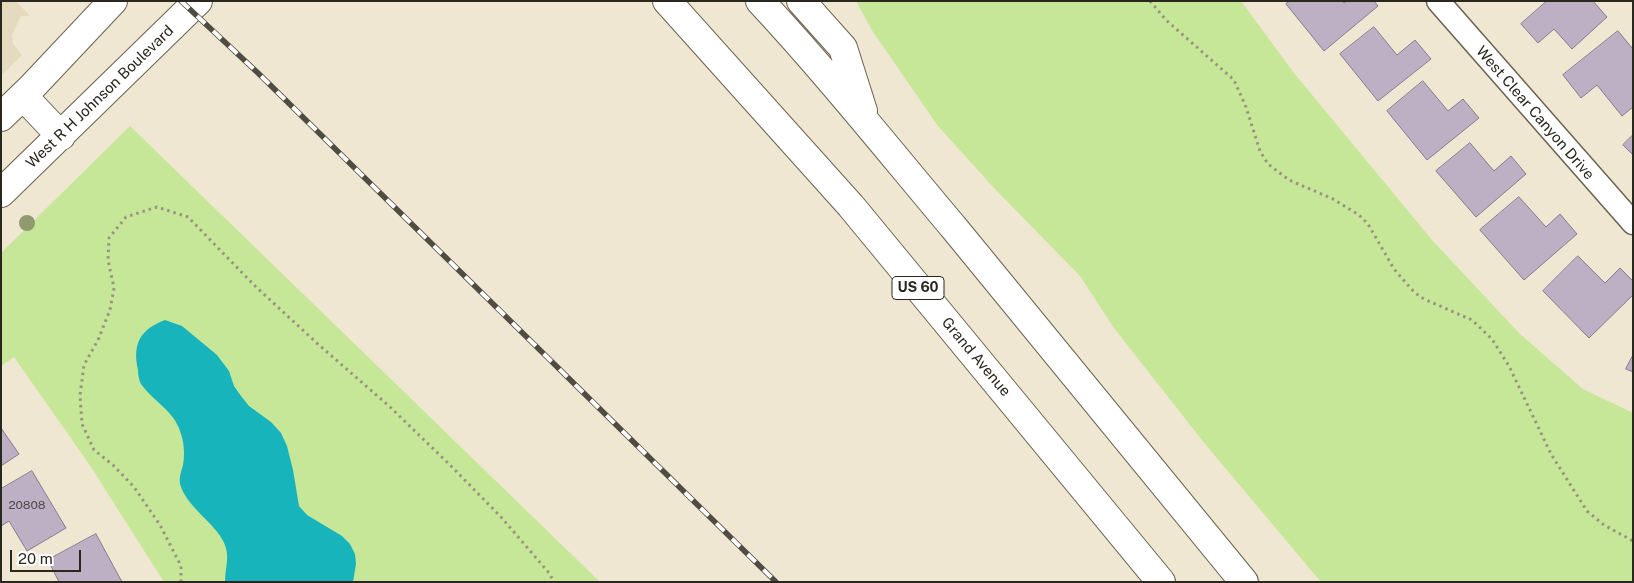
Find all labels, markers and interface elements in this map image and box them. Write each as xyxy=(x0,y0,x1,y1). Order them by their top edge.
street label: West R H Johnson Boulevard xyxy=(23,22,177,172)
street label: West Clear Canyon Drive xyxy=(1472,43,1598,183)
road number: US 60 xyxy=(892,276,944,300)
street label: Grand Avenue xyxy=(938,314,1014,400)
house number: 20808 xyxy=(8,498,46,512)
scale bar xyxy=(12,540,84,572)
text: 20 m xyxy=(18,550,53,567)

